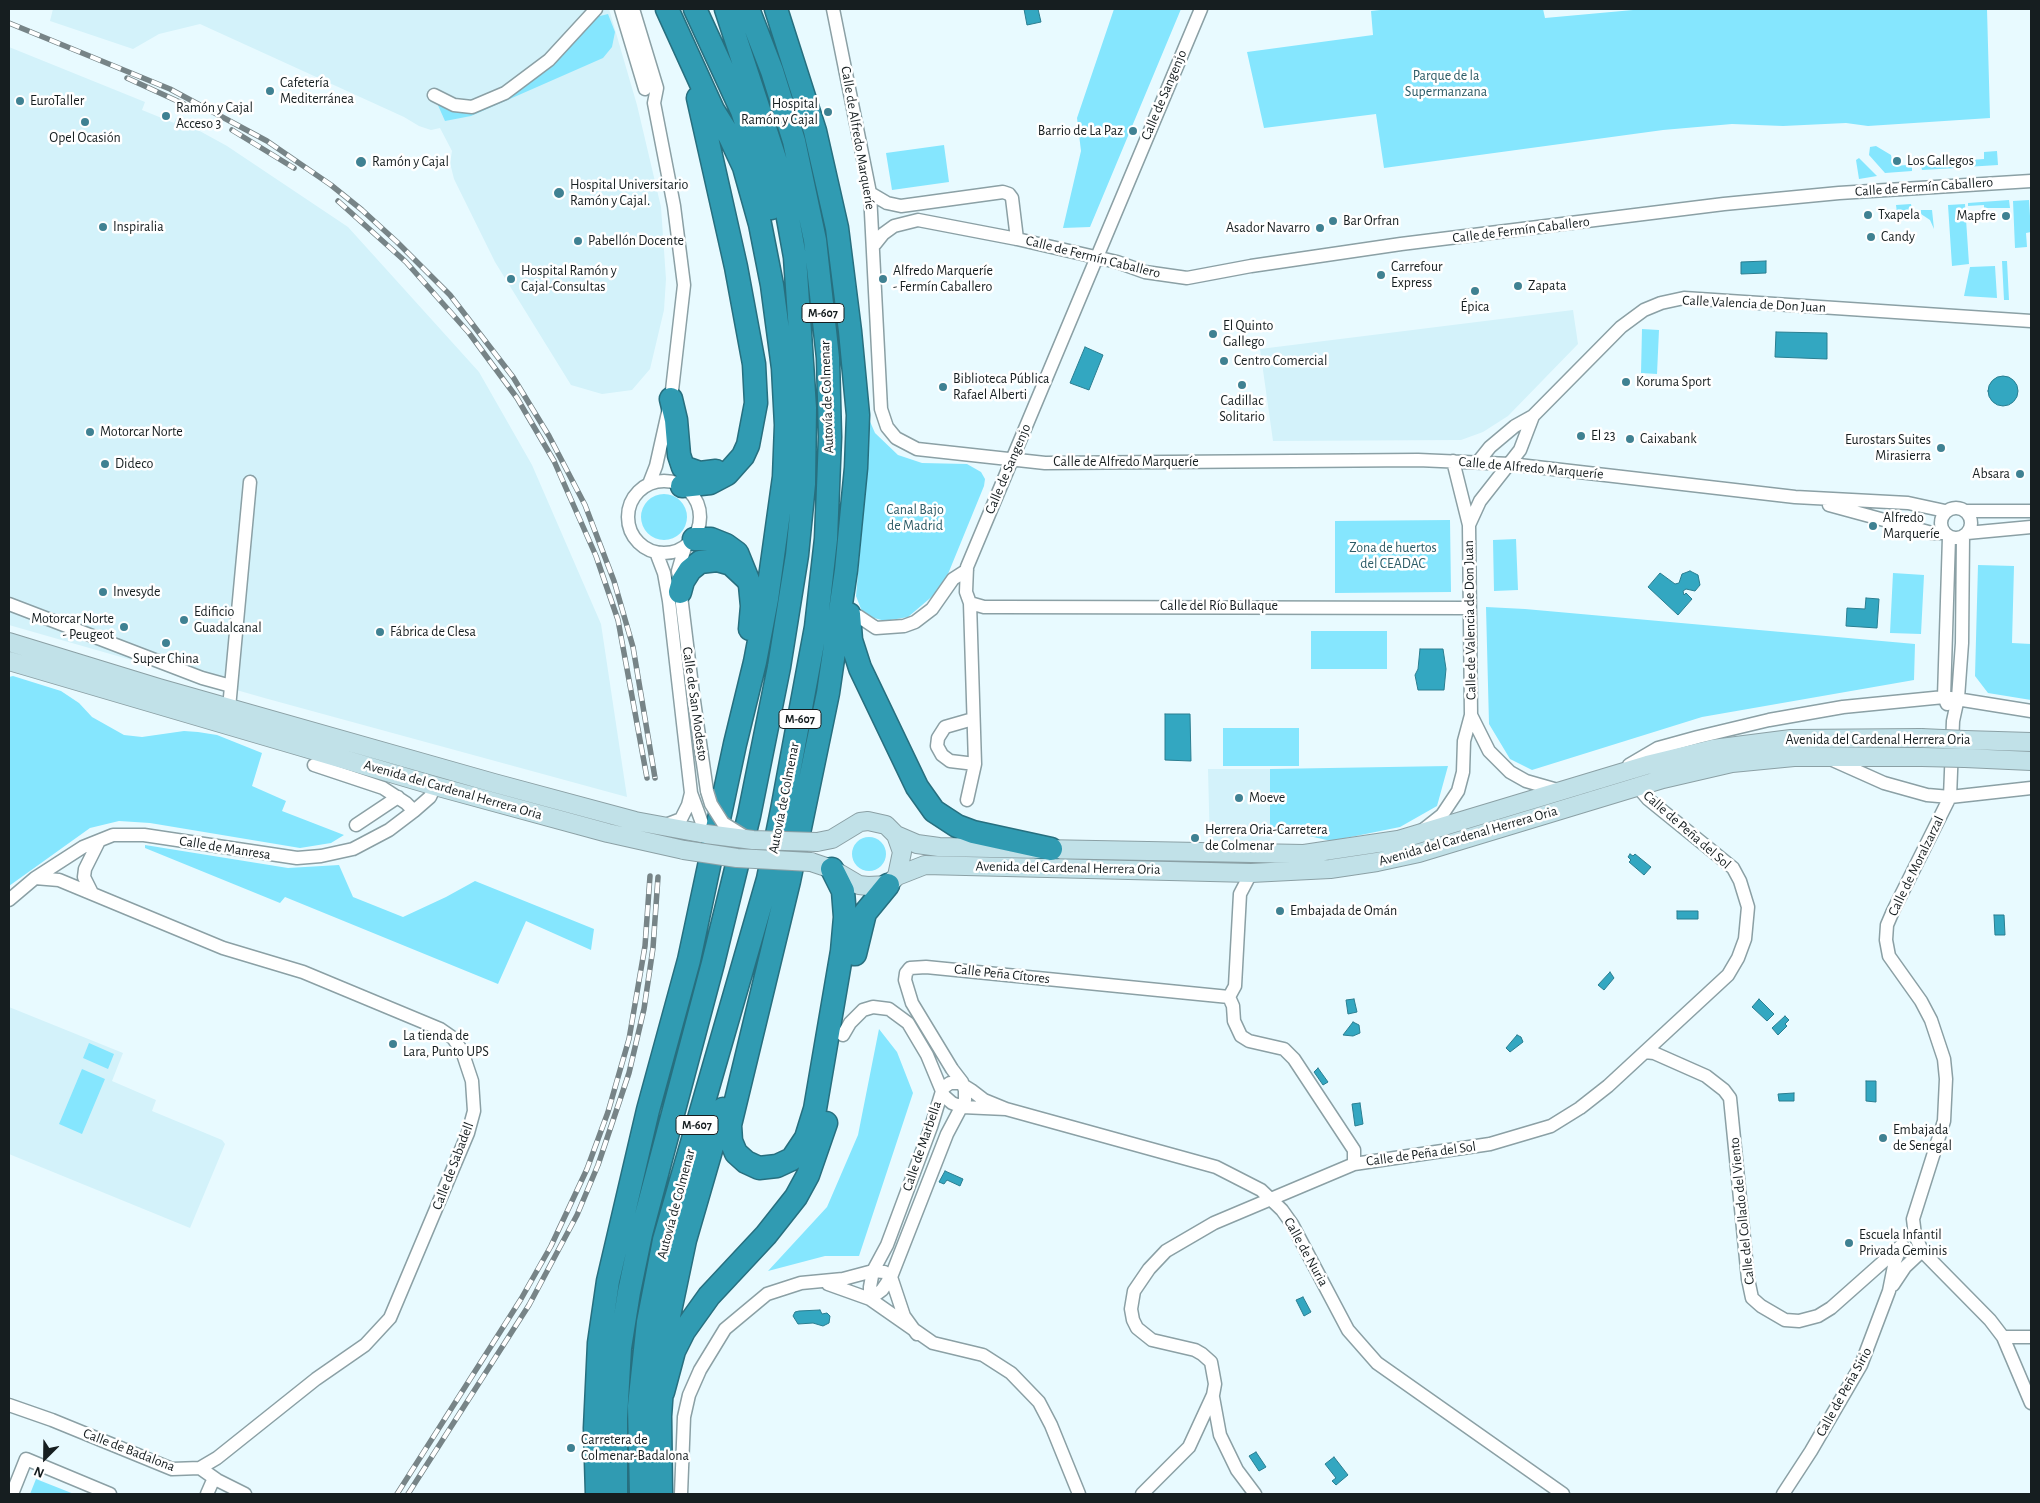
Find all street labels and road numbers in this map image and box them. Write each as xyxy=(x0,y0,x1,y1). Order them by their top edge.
street label: Calle de Sangenjo xyxy=(1137,47,1191,143)
street label: Calle de Alfredo Marqueríe xyxy=(837,65,879,211)
street label: Calle de Fermín Caballero xyxy=(1854,174,1994,200)
street label: Calle de Fermín Caballero xyxy=(1451,213,1591,247)
street label: Calle de Fermín Caballero xyxy=(1024,232,1162,282)
street label: Calle Valencia de Don Juan xyxy=(1682,292,1826,316)
road number: M-607 xyxy=(802,304,844,322)
street label: Autovía de Colmenar xyxy=(817,340,837,454)
street label: Calle de Sangenjo xyxy=(981,421,1035,517)
street label: Calle de Alfredo Marqueríe xyxy=(1458,453,1604,483)
street label: Calle de Alfredo Marqueríe xyxy=(1053,454,1199,470)
street label: Calle de Valencia de Don Juan xyxy=(1460,540,1480,700)
street label: Calle del Río Bullaque xyxy=(1160,598,1278,614)
street label: Calle de San Modesto xyxy=(679,646,711,762)
road number: M-607 xyxy=(779,710,821,729)
street label: Avenida del Cardenal Herrera Oria xyxy=(1785,732,1971,748)
street label: Autovía de Colmenar xyxy=(765,741,803,855)
street label: Avenida del Cardenal Herrera Oria xyxy=(362,756,544,824)
street label: Calle de Peña del Sol xyxy=(1640,787,1734,873)
street label: Avenida del Cardenal Herrera Oria xyxy=(1377,802,1559,870)
street label: Calle de Moralzarzal xyxy=(1884,813,1948,919)
street label: Calle de Manresa xyxy=(178,832,272,864)
street label: Avenida del Cardenal Herrera Oria xyxy=(975,858,1161,878)
street label: Calle Peña Cítores xyxy=(953,961,1051,987)
street label: Calle de Marbella xyxy=(899,1099,945,1193)
road number: M-607 xyxy=(676,1116,718,1134)
street label: Calle de Sabadell xyxy=(429,1120,477,1212)
street label: Calle del Collado del Viento xyxy=(1726,1136,1758,1286)
street label: Calle de Peña del Sol xyxy=(1365,1138,1477,1170)
street label: Autovía de Colmenar xyxy=(653,1147,699,1261)
street label: Calle de Nuria xyxy=(1280,1215,1332,1289)
street label: Calle de Peña Sirio xyxy=(1813,1344,1875,1440)
street label: Calle de Badalona xyxy=(81,1425,177,1475)

